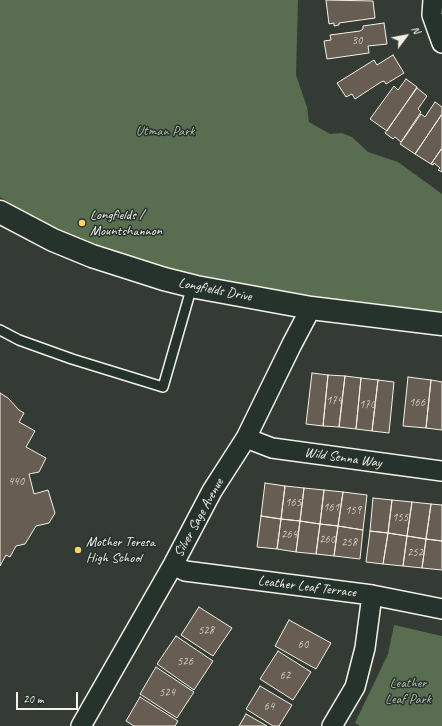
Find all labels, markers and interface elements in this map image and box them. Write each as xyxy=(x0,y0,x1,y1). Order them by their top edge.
north arrow xyxy=(386,16,426,56)
text: N xyxy=(408,23,424,36)
house number: 30 xyxy=(352,34,362,48)
park label: Utman Park xyxy=(136,123,194,139)
place label: Longfields / Mountshannon xyxy=(90,207,162,240)
marker: Longfields / Mountshannon xyxy=(77,218,87,228)
street label: Longfields Drive xyxy=(177,275,253,305)
house number: 174 xyxy=(326,394,342,408)
house number: 166 xyxy=(409,396,425,410)
house number: 170 xyxy=(359,398,375,412)
street label: Wild Senna Way xyxy=(303,444,383,472)
house number: 440 xyxy=(8,475,24,489)
street label: Silver Sage Avenue xyxy=(170,476,228,560)
house number: 165 xyxy=(285,496,301,510)
house number: 161 xyxy=(323,501,339,515)
house number: 159 xyxy=(345,504,361,518)
house number: 155 xyxy=(392,511,408,525)
house number: 264 xyxy=(281,528,297,542)
house number: 260 xyxy=(319,533,335,547)
place label: Mother Teresa High School xyxy=(86,534,155,566)
house number: 258 xyxy=(341,536,357,550)
marker: Mother Teresa High School xyxy=(73,545,83,555)
house number: 252 xyxy=(407,546,423,560)
street label: Leather Leaf Terrace xyxy=(257,573,357,601)
house number: 528 xyxy=(198,624,214,638)
house number: 60 xyxy=(298,638,308,652)
house number: 526 xyxy=(177,655,193,669)
house number: 62 xyxy=(280,669,290,683)
park label: Leather Leaf Park xyxy=(385,675,431,708)
scale bar xyxy=(18,684,80,710)
house number: 524 xyxy=(159,686,175,700)
text: 20 m xyxy=(23,691,43,707)
house number: 64 xyxy=(264,700,274,714)

